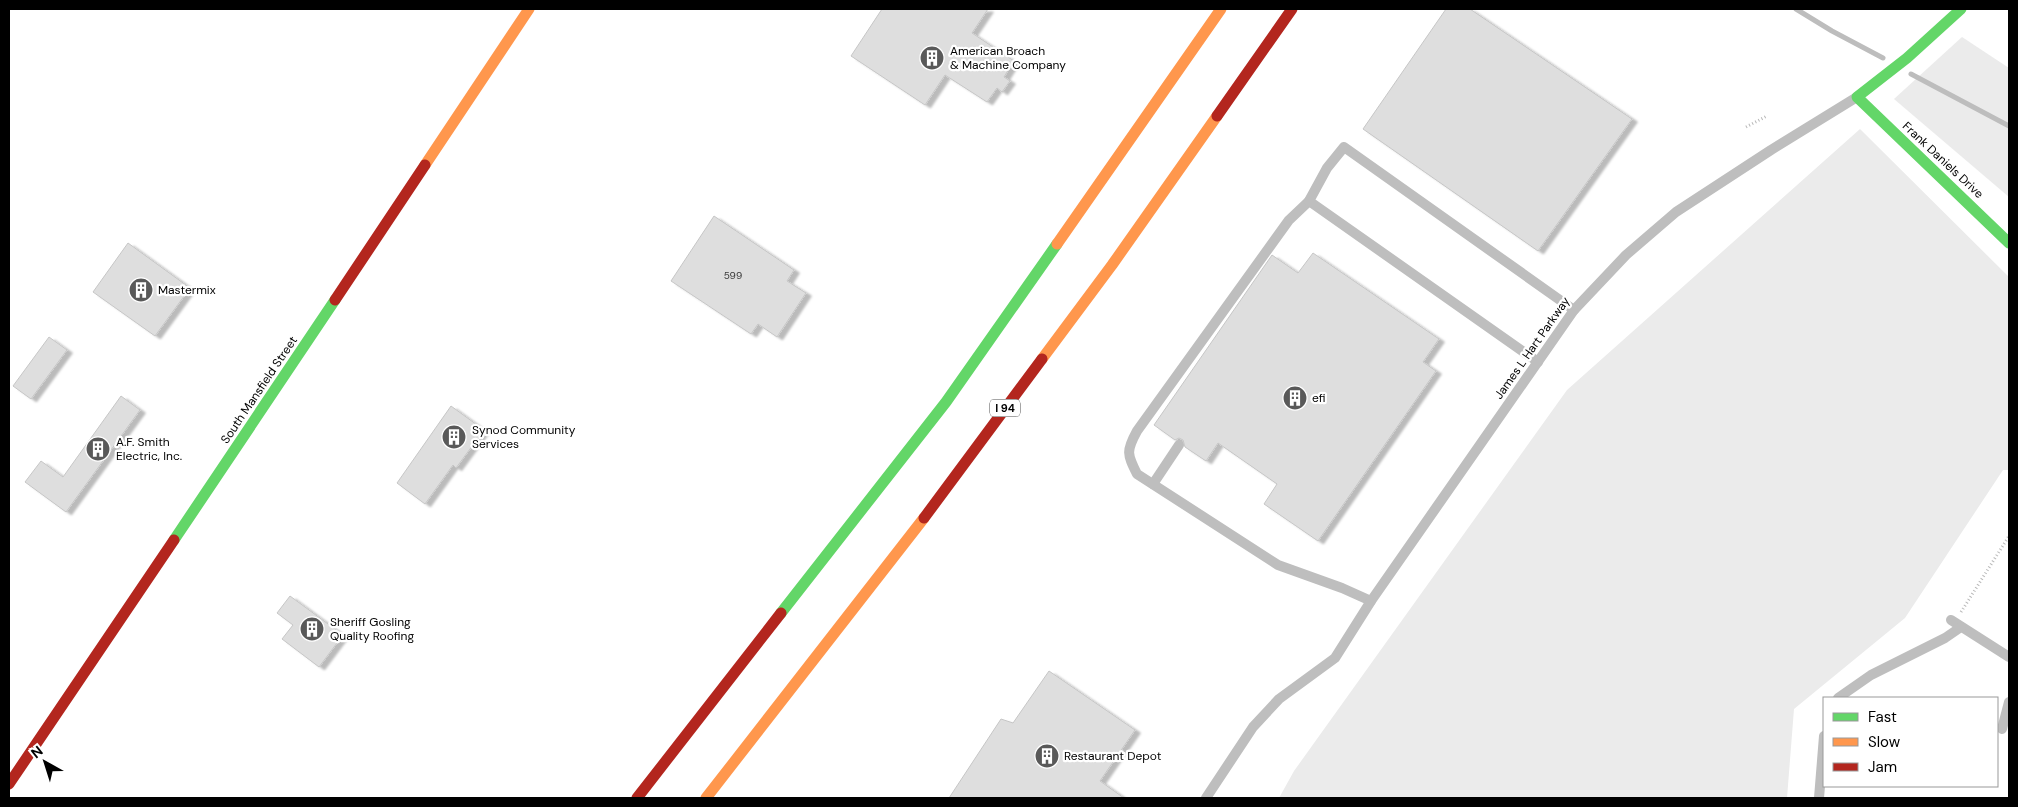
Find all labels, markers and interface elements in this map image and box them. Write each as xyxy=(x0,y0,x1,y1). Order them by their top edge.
place label: American Broach & Machine Company xyxy=(950,43,1066,73)
building icon: American Broach & Machine Company xyxy=(919,45,945,71)
street label: Frank Daniels Drive xyxy=(1899,118,1987,202)
house number: 599 xyxy=(724,269,742,282)
building icon: Mastermix xyxy=(128,277,154,303)
place label: Mastermix xyxy=(158,282,216,298)
street label: James L Hart Parkway xyxy=(1491,293,1574,402)
street label: South Mansfield Street xyxy=(217,333,301,447)
building icon: efi xyxy=(1282,385,1308,411)
place label: efi xyxy=(1312,390,1326,406)
road number: I 94 xyxy=(990,399,1020,416)
place label: Synod Community Services xyxy=(472,422,576,452)
building icon: Synod Community Services xyxy=(441,424,467,450)
place label: A.F. Smith Electric, Inc. xyxy=(116,434,182,464)
building icon: A.F. Smith Electric, Inc. xyxy=(85,436,111,462)
place label: Sheriff Gosling Quality Roofing xyxy=(330,614,414,644)
building icon: Sheriff Gosling Quality Roofing xyxy=(299,616,325,642)
legend xyxy=(1823,697,1998,787)
text: Fast xyxy=(1868,707,1897,727)
text: Slow xyxy=(1868,732,1901,752)
north arrow xyxy=(20,737,70,787)
text: N xyxy=(27,742,46,762)
building icon: Restaurant Depot xyxy=(1034,743,1060,769)
place label: Restaurant Depot xyxy=(1064,748,1162,764)
text: Jam xyxy=(1868,757,1897,777)

